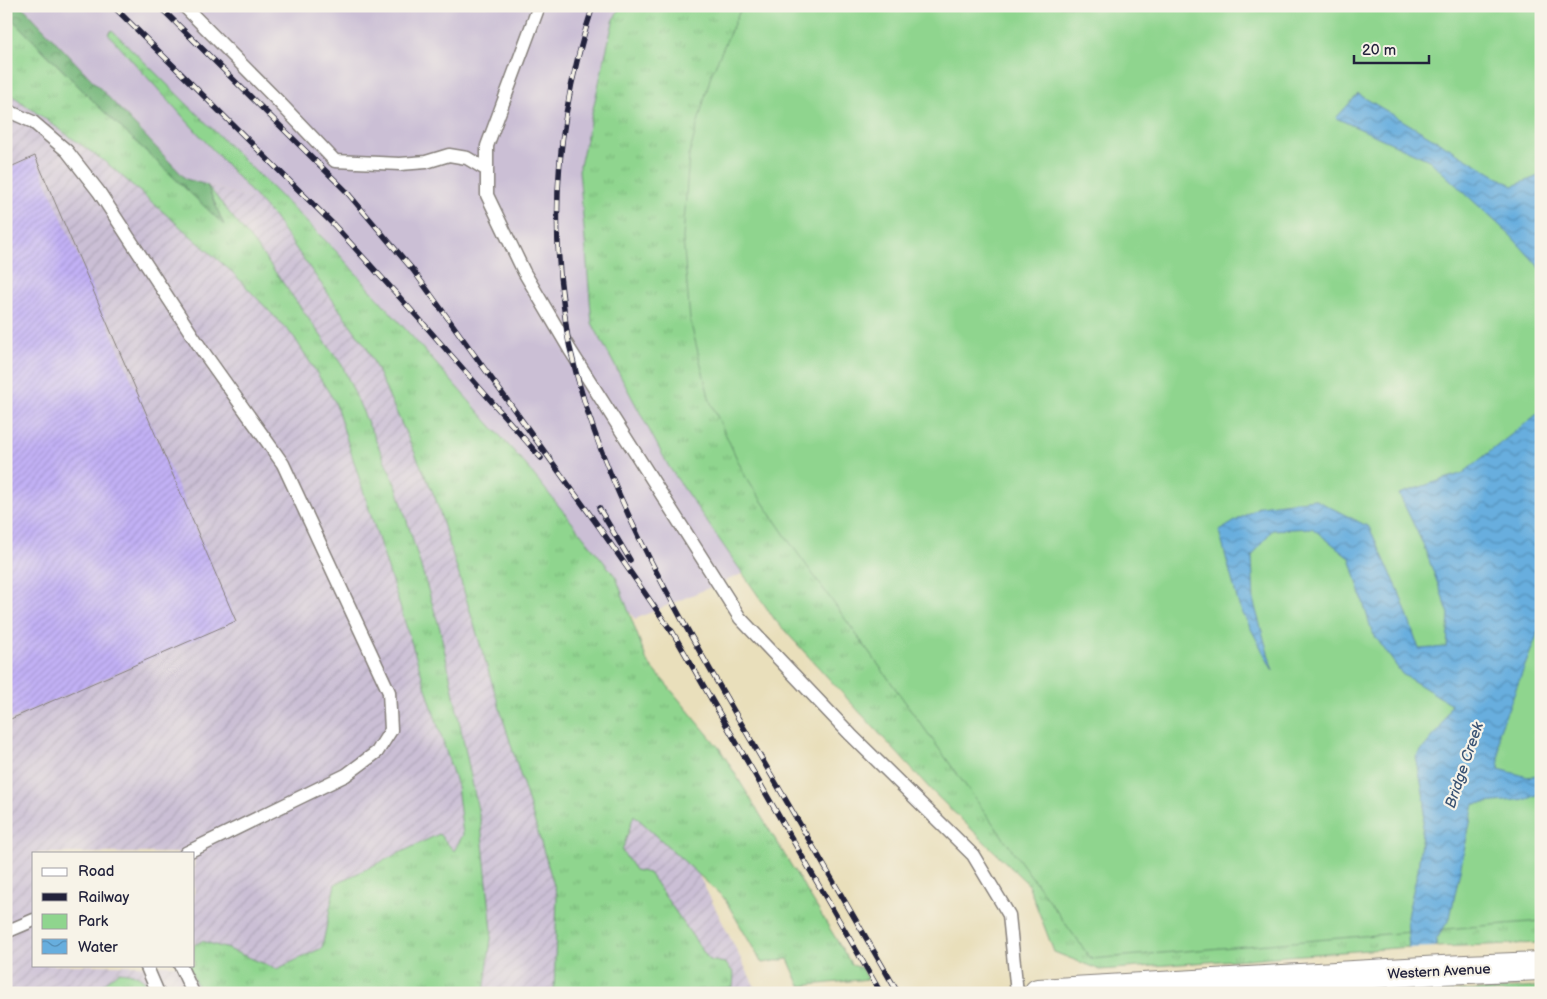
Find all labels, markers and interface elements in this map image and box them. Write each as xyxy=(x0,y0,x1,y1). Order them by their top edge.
scale bar xyxy=(1354,32,1430,64)
text: 20 m xyxy=(1362,41,1396,60)
water label: Bridge Creek xyxy=(1441,719,1488,811)
legend xyxy=(32,852,195,966)
text: Road xyxy=(78,862,114,881)
text: Railway xyxy=(78,888,129,907)
text: Park xyxy=(78,912,109,931)
text: Water xyxy=(78,938,118,957)
street label: Western Avenue xyxy=(1387,960,1491,983)

